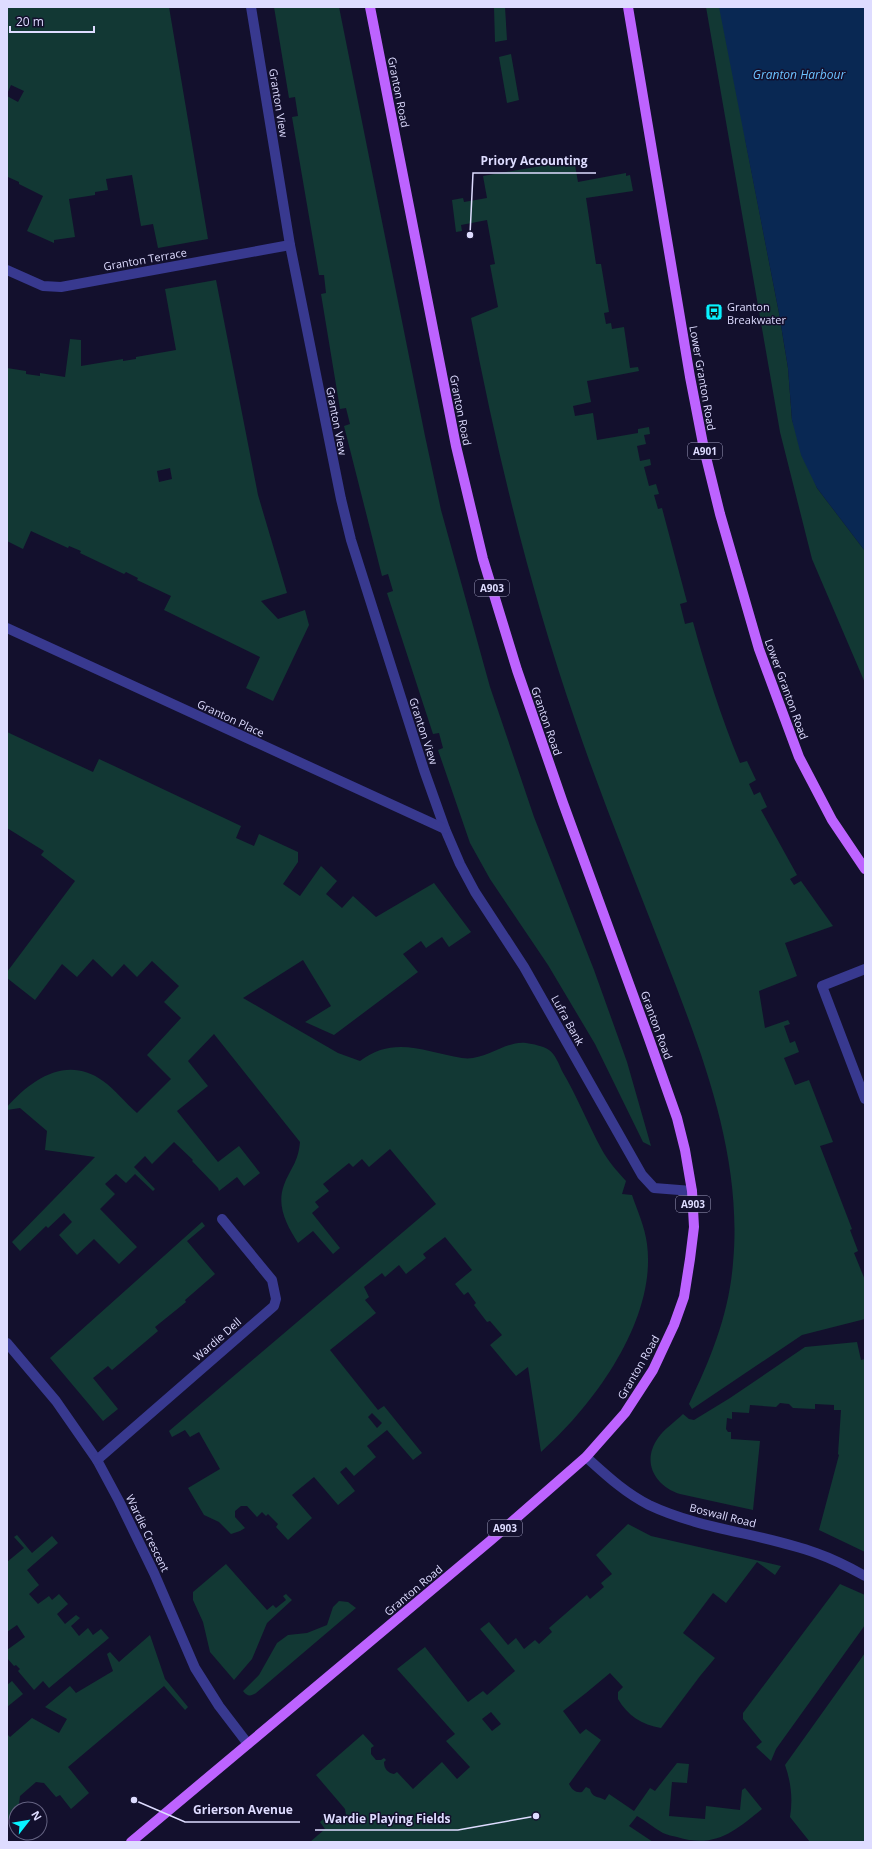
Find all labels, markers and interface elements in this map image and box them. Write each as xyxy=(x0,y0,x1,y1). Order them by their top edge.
scale bar xyxy=(10,8,94,34)
text: 20 m xyxy=(16,13,44,30)
street label: Granton Road xyxy=(385,55,413,129)
water label: Granton Harbour xyxy=(753,66,846,83)
street label: Granton View xyxy=(266,67,292,139)
callout: Priory Accounting xyxy=(473,149,596,173)
text: Priory Accounting xyxy=(481,152,588,169)
street label: Granton Terrace xyxy=(102,244,188,274)
place label: Granton Breakwater xyxy=(727,299,786,327)
bus stop icon: Granton Breakwater xyxy=(704,302,724,322)
street label: Lower Granton Road xyxy=(686,324,720,432)
street label: Granton Road xyxy=(447,373,475,447)
street label: Granton View xyxy=(323,385,351,457)
road number: A901 xyxy=(688,443,722,459)
road number: A903 xyxy=(475,580,509,596)
street label: Lower Granton Road xyxy=(762,637,812,741)
street label: Granton Road xyxy=(528,685,566,757)
street label: Granton Place xyxy=(195,696,267,740)
street label: Granton View xyxy=(406,696,442,767)
street label: Granton Road xyxy=(638,989,676,1061)
street label: Lufra Bank xyxy=(548,992,588,1048)
road number: A903 xyxy=(676,1196,710,1212)
street label: Wardie Dell xyxy=(190,1314,244,1364)
street label: Granton Road xyxy=(614,1332,662,1402)
street label: Wardie Crescent xyxy=(123,1492,173,1574)
street label: Boswall Road xyxy=(688,1499,758,1531)
road number: A903 xyxy=(488,1520,522,1536)
street label: Granton Road xyxy=(381,1561,445,1619)
callout: Grierson Avenue xyxy=(185,1798,300,1822)
north arrow xyxy=(8,1801,48,1841)
text: Grierson Avenue xyxy=(193,1801,293,1818)
callout: Wardie Playing Fields xyxy=(315,1806,458,1830)
text: N xyxy=(28,1808,46,1823)
text: Wardie Playing Fields xyxy=(323,1810,451,1827)

